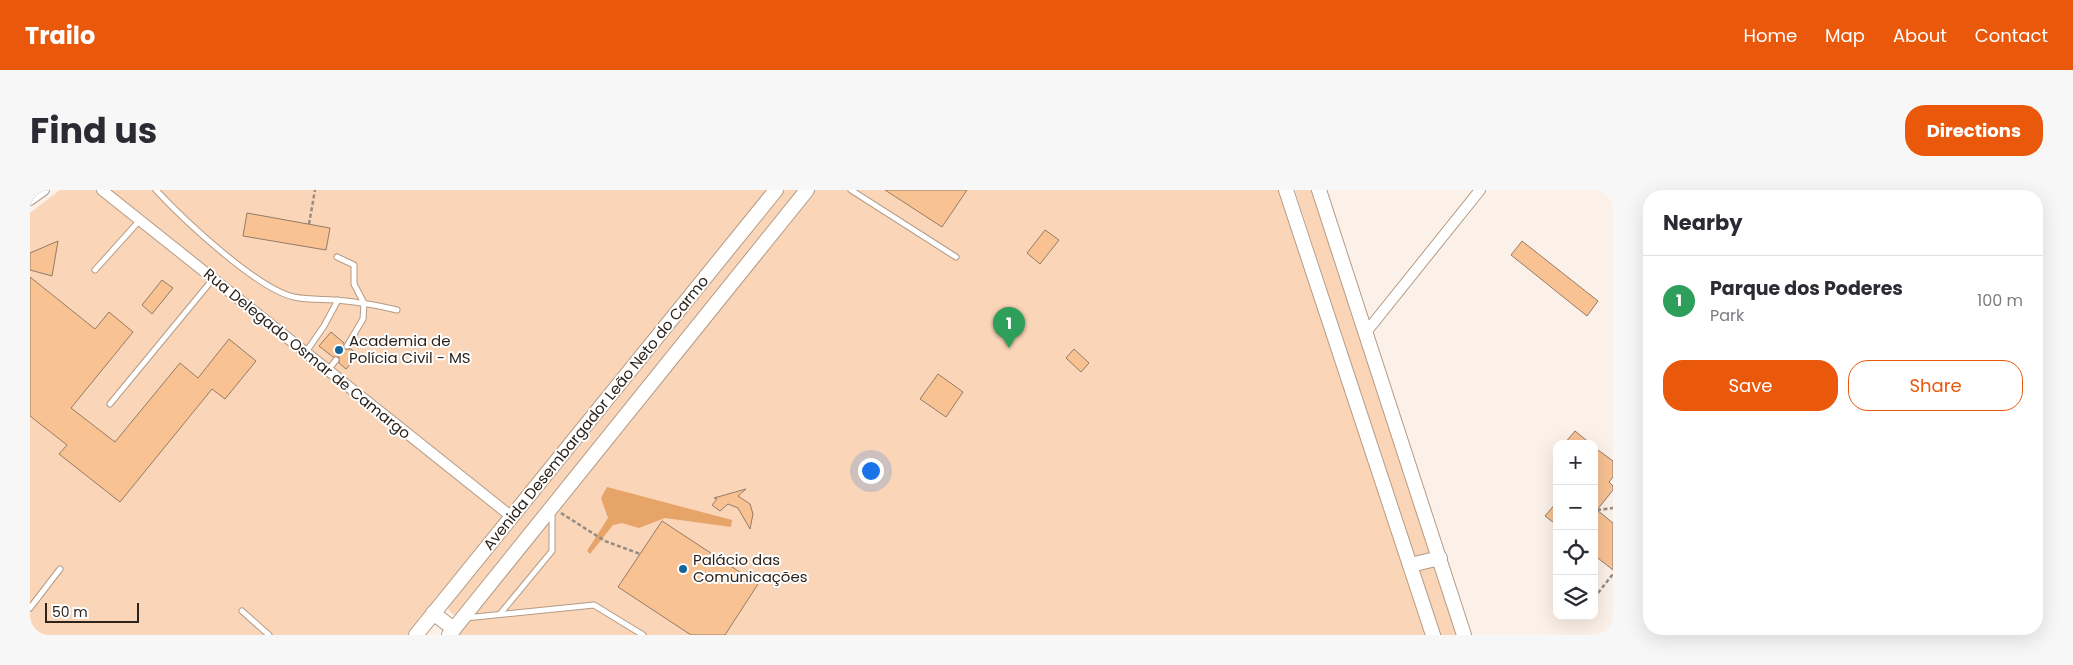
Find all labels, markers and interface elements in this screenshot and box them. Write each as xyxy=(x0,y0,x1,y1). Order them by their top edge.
text: Trailo xyxy=(25,19,95,52)
text: Home xyxy=(1743,23,1797,48)
text: Map xyxy=(1825,23,1865,48)
text: About xyxy=(1893,23,1947,48)
text: Contact xyxy=(1975,23,2048,48)
button: Directions xyxy=(1905,105,2043,156)
text: Find us xyxy=(30,106,157,155)
text: Nearby xyxy=(1663,208,1743,237)
street label: Rua Delegado Osmar de Camargo xyxy=(199,263,415,444)
street label: Avenida Desembargador Leão Neto do Carmo xyxy=(478,271,713,554)
text: Parque dos Poderes xyxy=(1710,275,1903,302)
text: 1 xyxy=(1676,289,1682,312)
text: 100 m xyxy=(1977,289,2023,312)
text: Park xyxy=(1710,304,1744,327)
pin: 1 xyxy=(993,307,1025,348)
place label: Academia de Polícia Civil - MS xyxy=(349,330,471,368)
marker: Academia de Polícia Civil - MS xyxy=(333,344,345,356)
button: Save xyxy=(1663,360,1838,411)
button: Share xyxy=(1848,360,2023,411)
map controls xyxy=(1553,440,1598,620)
button: + xyxy=(1553,440,1598,485)
your location xyxy=(858,458,884,484)
button: − xyxy=(1553,485,1598,530)
button: locate xyxy=(1553,530,1598,575)
place label: Palácio das Comunicações xyxy=(693,549,808,587)
marker: Palácio das Comunicações xyxy=(677,563,689,575)
button: layers xyxy=(1553,575,1598,620)
scale bar xyxy=(45,600,139,623)
text: 50 m xyxy=(52,602,88,622)

